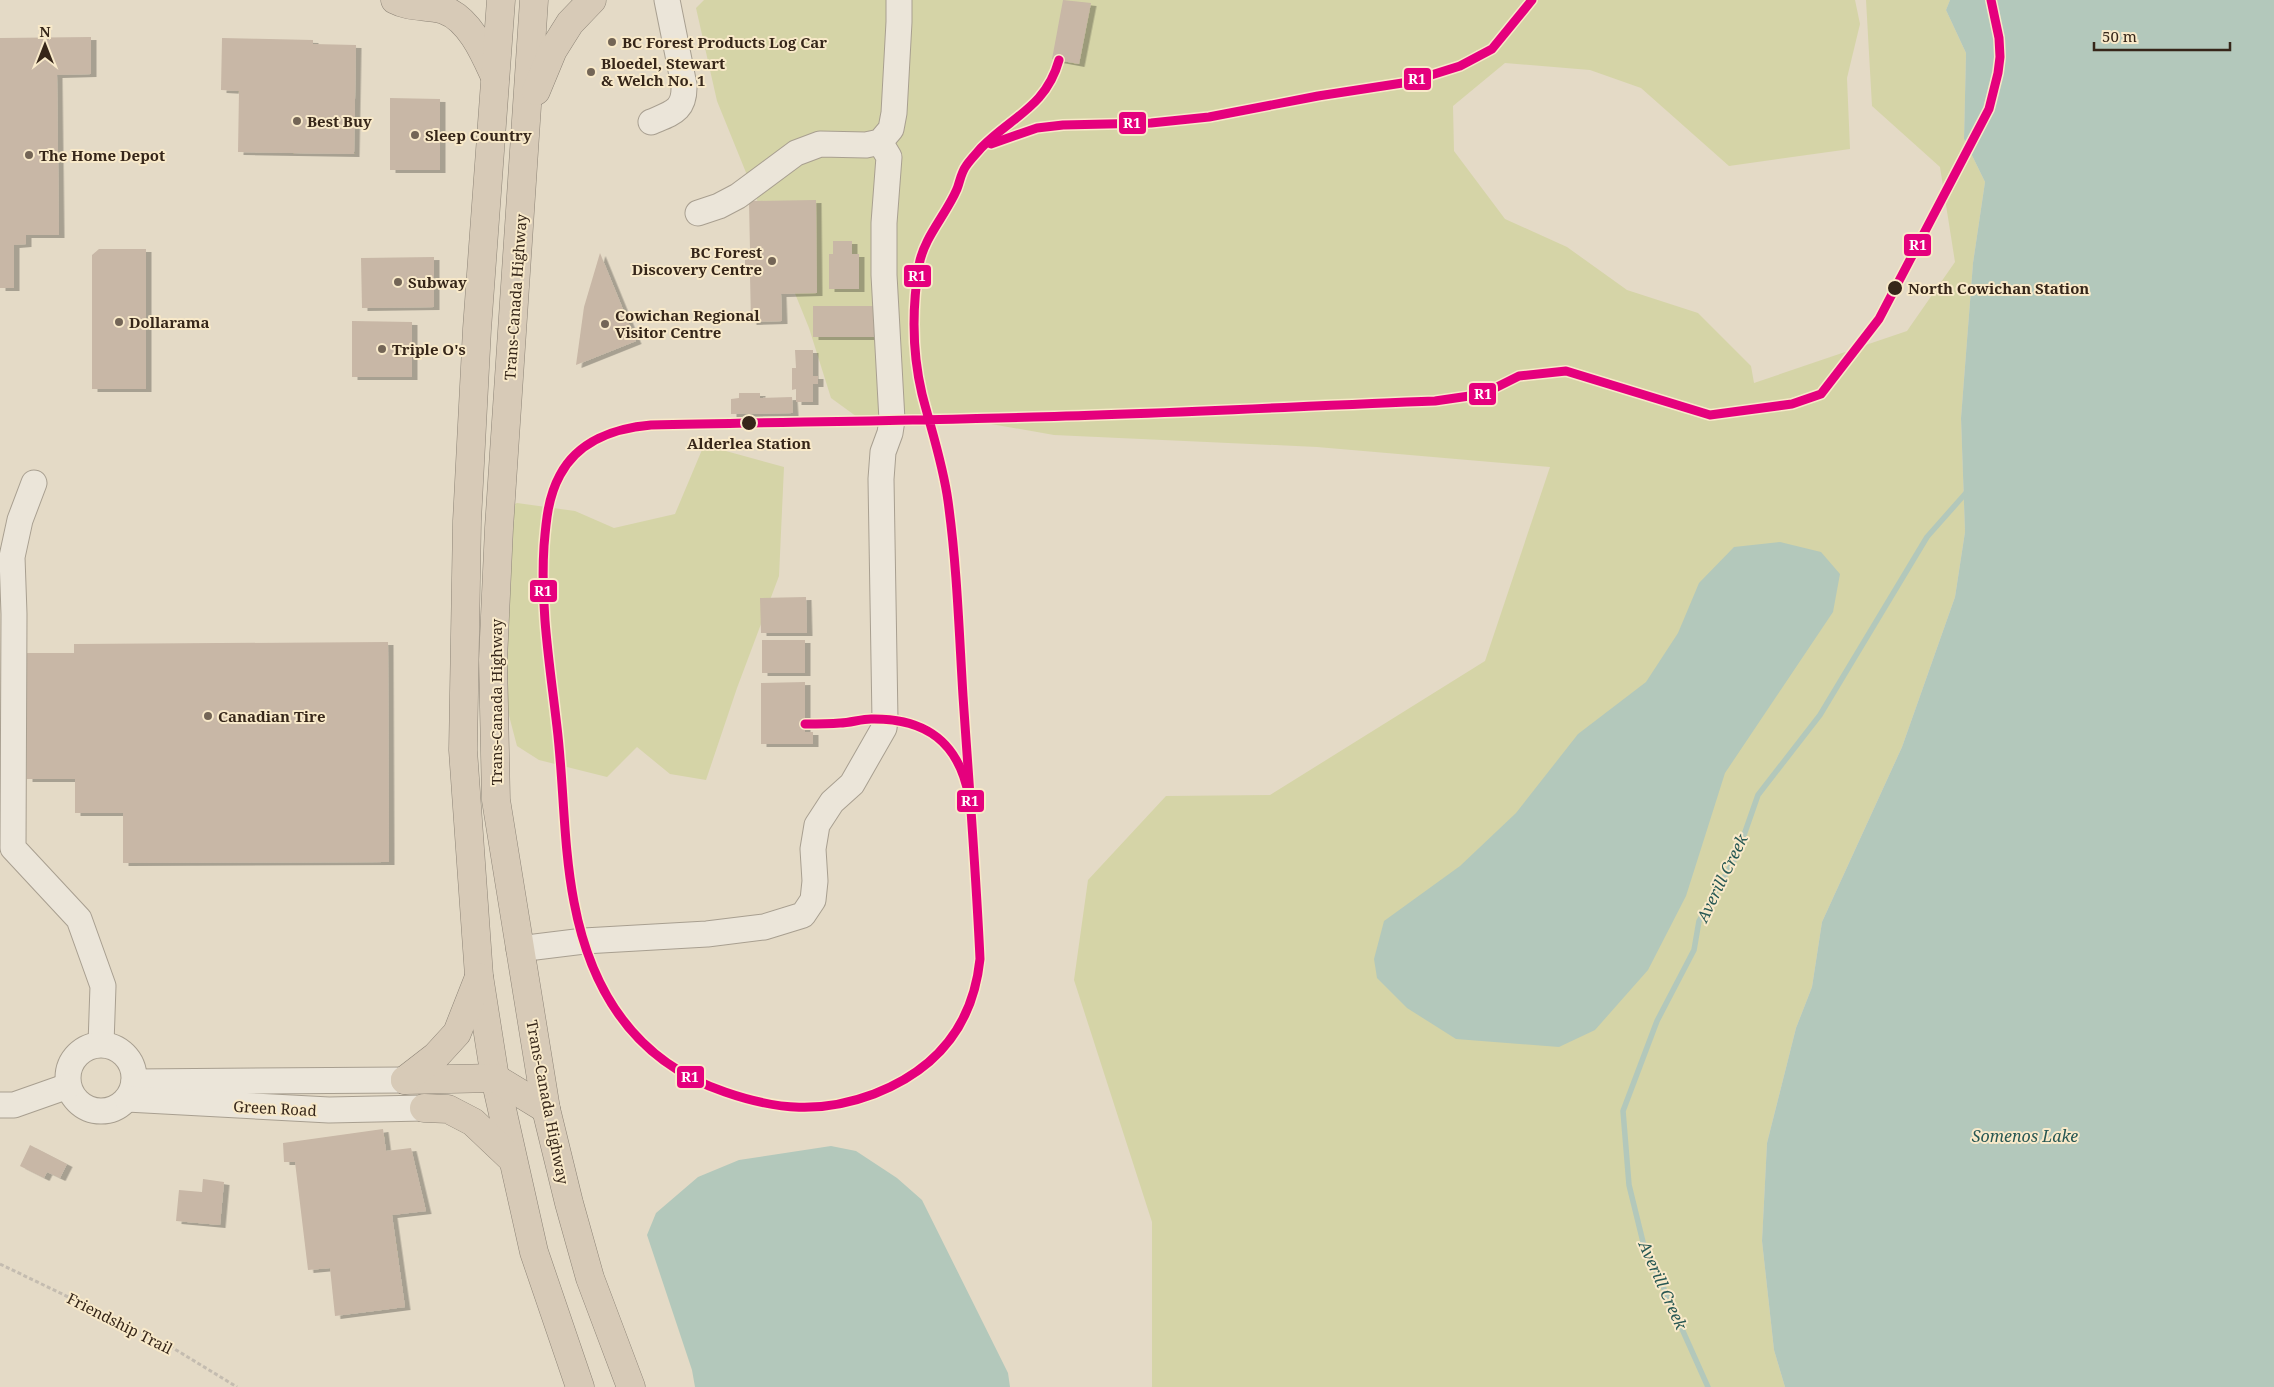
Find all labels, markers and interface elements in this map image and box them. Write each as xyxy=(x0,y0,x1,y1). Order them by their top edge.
north arrow xyxy=(20,20,70,70)
scale bar xyxy=(2094,20,2230,52)
text: N xyxy=(39,22,51,41)
text: 50 m xyxy=(2102,26,2137,46)
place label: BC Forest Products Log Car xyxy=(622,32,827,52)
marker: BC Forest Products Log Car xyxy=(606,36,618,48)
place label: Bloedel, Stewart & Welch No. 1 xyxy=(601,53,725,90)
marker: Bloedel, Stewart & Welch No. 1 xyxy=(585,66,597,78)
line badge: R1 xyxy=(1403,67,1432,91)
text: R1 xyxy=(1408,69,1426,88)
place label: Best Buy xyxy=(307,111,372,131)
line badge: R1 xyxy=(1118,111,1147,135)
text: R1 xyxy=(1123,113,1141,132)
marker: Best Buy xyxy=(291,115,303,127)
place label: Sleep Country xyxy=(425,125,532,145)
marker: Sleep Country xyxy=(409,129,421,141)
place label: The Home Depot xyxy=(39,145,165,165)
marker: The Home Depot xyxy=(23,149,35,161)
street label: Trans-Canada Highway xyxy=(499,213,531,381)
line badge: R1 xyxy=(1903,233,1932,257)
text: R1 xyxy=(1909,235,1927,254)
place label: BC Forest Discovery Centre xyxy=(632,242,762,279)
marker: BC Forest Discovery Centre xyxy=(766,255,778,267)
line badge: R1 xyxy=(903,264,932,288)
text: R1 xyxy=(908,266,926,285)
place label: Subway xyxy=(408,272,467,292)
marker: Subway xyxy=(392,276,404,288)
place label: North Cowichan Station xyxy=(1908,278,2089,298)
marker: North Cowichan Station xyxy=(1886,279,1904,297)
place label: Cowichan Regional Visitor Centre xyxy=(615,305,760,342)
place label: Dollarama xyxy=(129,312,210,332)
marker: Dollarama xyxy=(113,316,125,328)
marker: Cowichan Regional Visitor Centre xyxy=(599,318,611,330)
place label: Triple O's xyxy=(392,339,466,359)
marker: Triple O's xyxy=(376,343,388,355)
line badge: R1 xyxy=(1468,382,1497,406)
text: R1 xyxy=(1474,384,1492,403)
marker: Alderlea Station xyxy=(740,414,758,432)
place label: Alderlea Station xyxy=(687,433,811,453)
line badge: R1 xyxy=(529,579,558,603)
text: R1 xyxy=(534,581,552,600)
street label: Trans-Canada Highway xyxy=(486,618,506,785)
place label: Canadian Tire xyxy=(218,706,325,726)
marker: Canadian Tire xyxy=(202,710,214,722)
line badge: R1 xyxy=(956,789,985,813)
text: R1 xyxy=(961,791,979,810)
water label: Averill Creek xyxy=(1691,830,1753,926)
street label: Trans-Canada Highway xyxy=(522,1018,574,1186)
line badge: R1 xyxy=(676,1065,705,1089)
text: R1 xyxy=(681,1067,699,1086)
street label: Green Road xyxy=(233,1096,317,1120)
water label: Somenos Lake xyxy=(1972,1125,2078,1147)
water label: Averill Creek xyxy=(1633,1236,1693,1334)
street label: Friendship Trail xyxy=(64,1288,176,1358)

